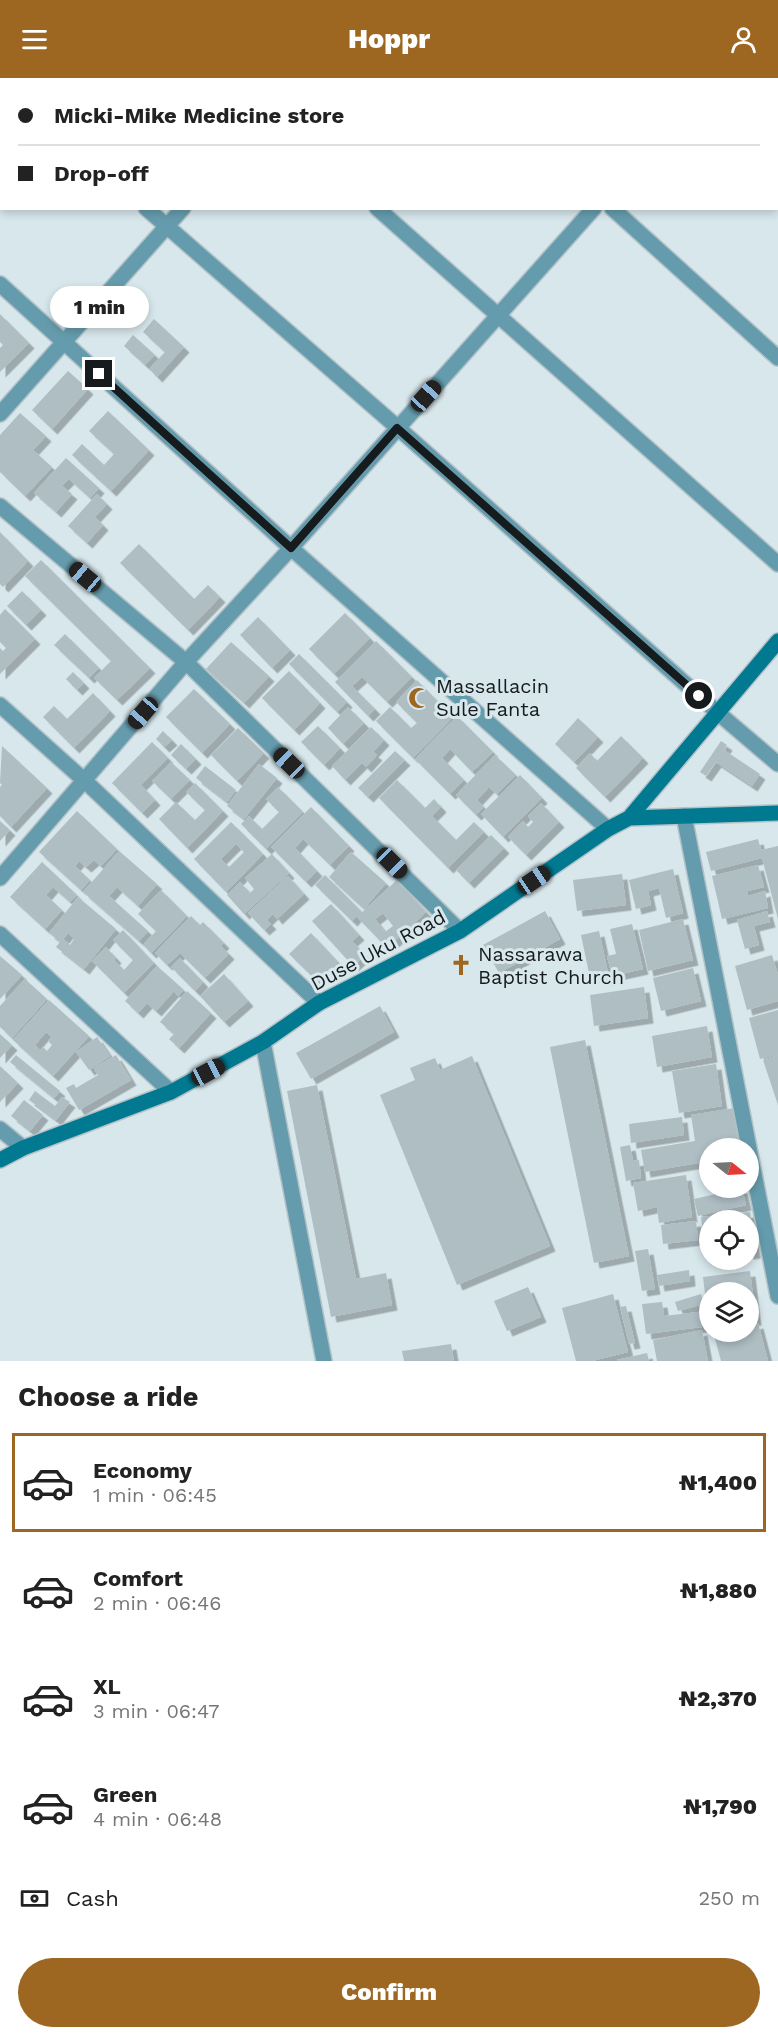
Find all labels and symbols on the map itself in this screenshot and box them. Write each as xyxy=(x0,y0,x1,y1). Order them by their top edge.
callout: 1 min xyxy=(50,287,148,329)
route end xyxy=(85,360,112,387)
car xyxy=(407,377,445,415)
car xyxy=(65,559,105,595)
place label: Massallacin Sule Fanta xyxy=(436,674,549,721)
route start xyxy=(685,682,712,709)
mosque icon: Massallacin Sule Fanta xyxy=(407,686,431,710)
car xyxy=(124,694,162,732)
car xyxy=(270,744,308,782)
car xyxy=(373,844,411,882)
car xyxy=(514,862,554,898)
street label: Duse Uku Road xyxy=(307,904,449,996)
place label: Nassarawa Baptist Church xyxy=(478,942,624,989)
church icon: Nassarawa Baptist Church xyxy=(449,953,473,977)
car xyxy=(188,1056,228,1088)
north arrow xyxy=(699,1138,759,1198)

